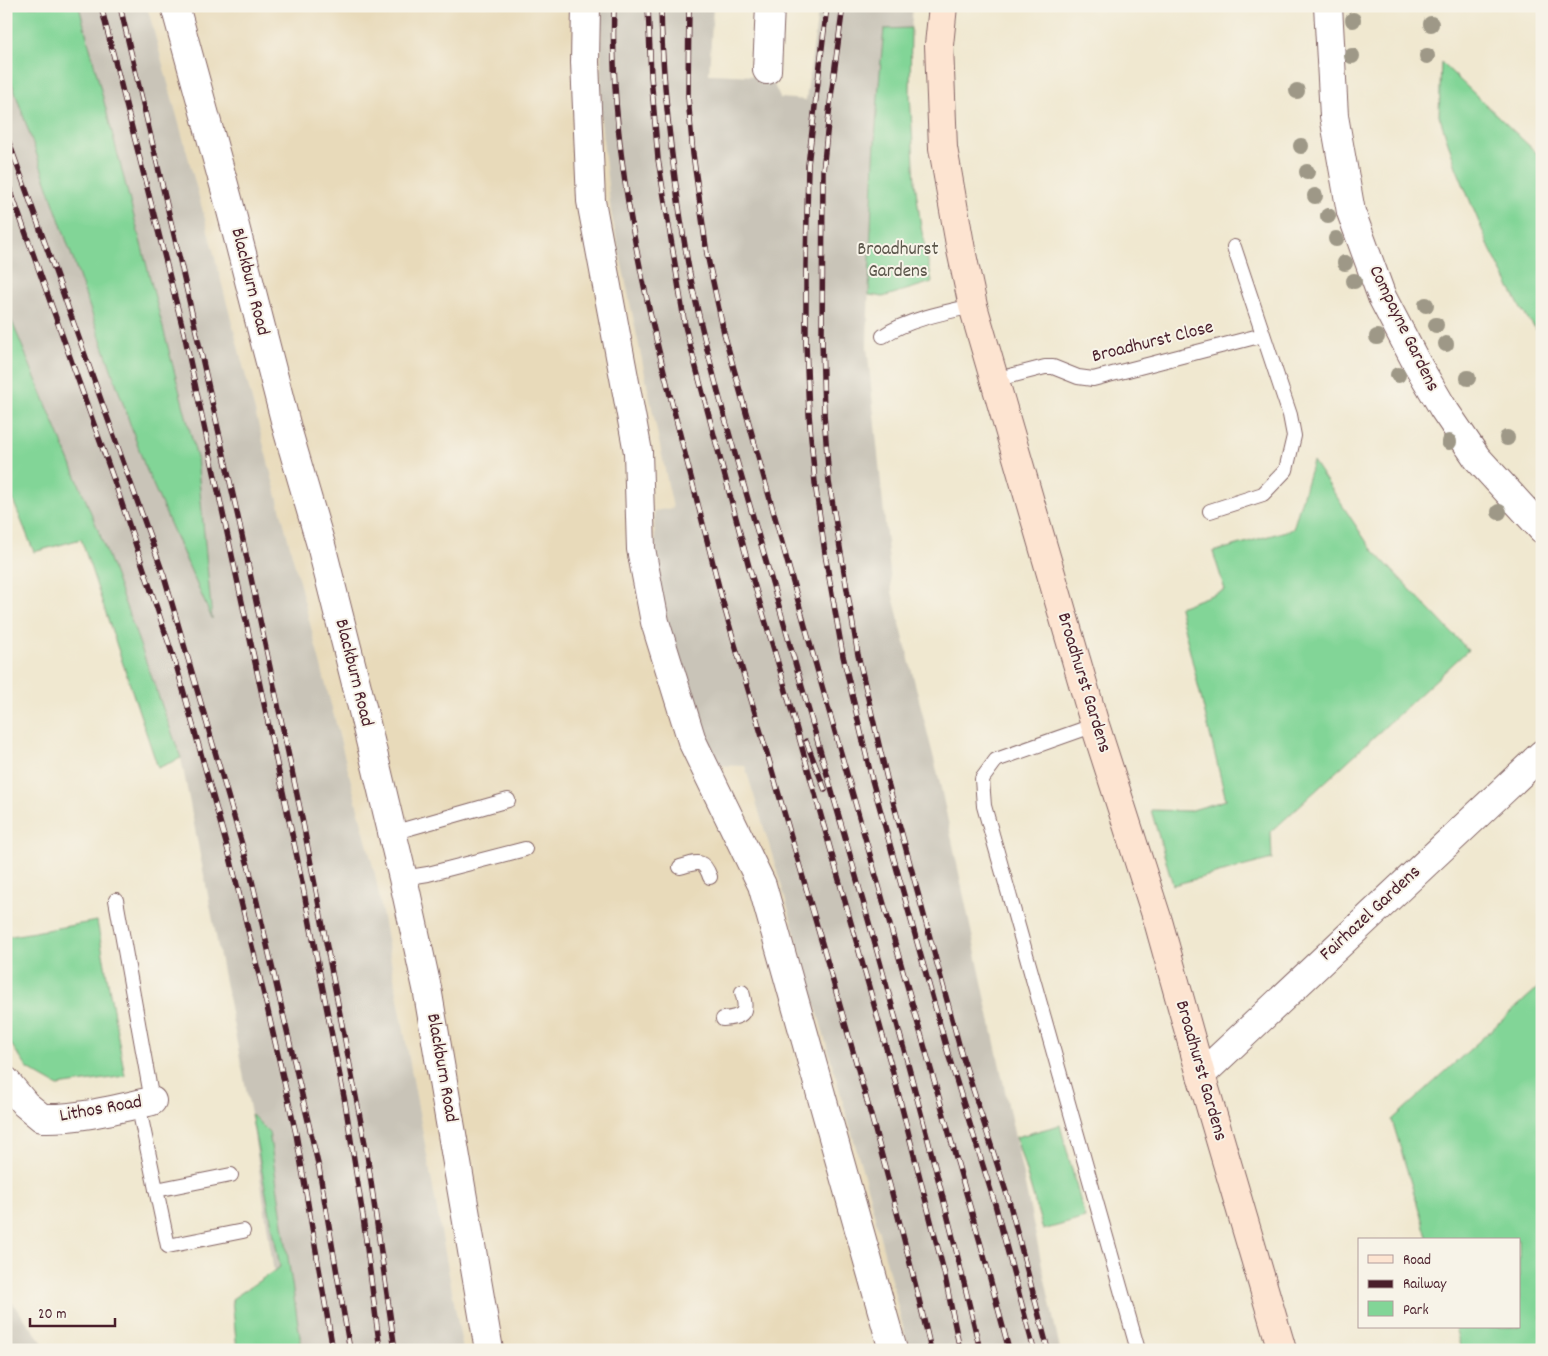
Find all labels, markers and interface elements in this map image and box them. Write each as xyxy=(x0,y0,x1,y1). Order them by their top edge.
street label: Blackburn Road xyxy=(223,225,275,339)
park label: Broadhurst Gardens xyxy=(857,237,939,286)
street label: Compayne Gardens xyxy=(1361,261,1445,397)
street label: Broadhurst Close xyxy=(1089,315,1217,371)
street label: Broadhurst Gardens xyxy=(1049,610,1117,756)
street label: Blackburn Road xyxy=(327,616,379,730)
street label: Fairhazel Gardens xyxy=(1314,860,1428,968)
street label: Broadhurst Gardens xyxy=(1167,997,1233,1145)
street label: Blackburn Road xyxy=(418,1011,464,1125)
street label: Lithos Road xyxy=(58,1089,144,1131)
legend xyxy=(1358,1238,1520,1328)
text: Road xyxy=(1403,1250,1431,1272)
text: Railway xyxy=(1403,1274,1447,1296)
scale bar xyxy=(30,1296,115,1328)
text: Park xyxy=(1403,1300,1429,1322)
text: 20 m xyxy=(38,1304,66,1326)

